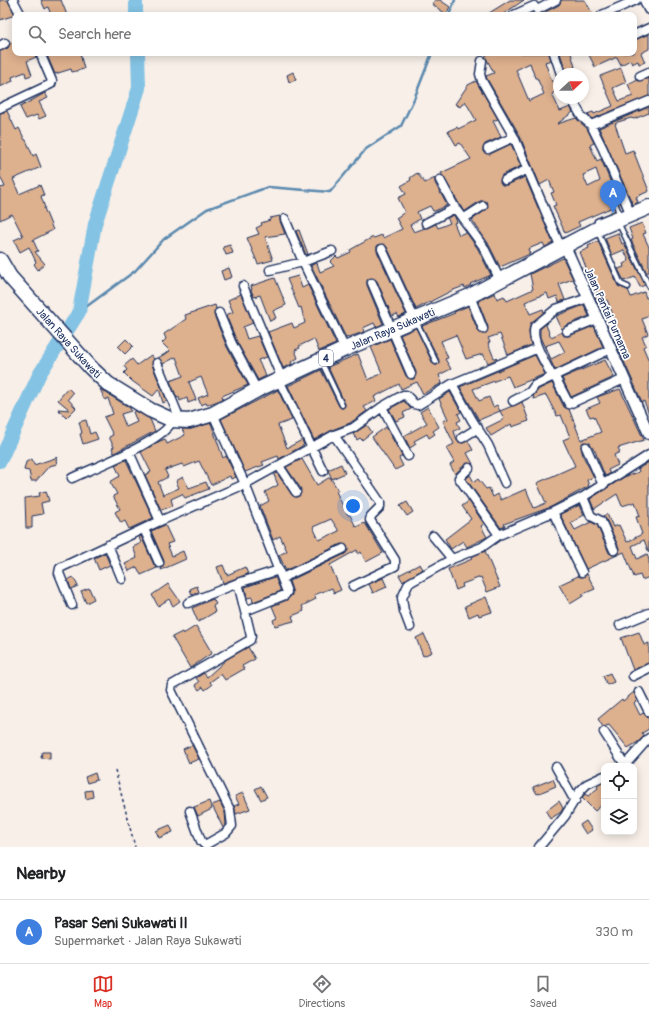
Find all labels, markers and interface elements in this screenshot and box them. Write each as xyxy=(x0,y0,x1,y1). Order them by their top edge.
search box xyxy=(12,12,637,56)
icon: search xyxy=(26,23,48,45)
text: Search here xyxy=(58,25,131,44)
north arrow xyxy=(553,68,589,104)
pin: A xyxy=(600,180,626,213)
street label: Jalan Pantai Purnama xyxy=(582,266,634,361)
street label: Jalan Raya Sukawati xyxy=(33,305,104,381)
street label: Jalan Raya Sukawati xyxy=(348,306,437,353)
road number: 4 xyxy=(319,350,333,366)
your location xyxy=(343,496,363,516)
map controls xyxy=(601,763,637,835)
button: locate xyxy=(601,763,637,799)
button: layers xyxy=(601,799,637,835)
text: Nearby xyxy=(16,863,65,884)
text: Pasar Seni Sukawati II xyxy=(54,914,188,933)
text: A xyxy=(25,924,33,940)
text: 330 m xyxy=(595,924,633,940)
text: Supermarket · Jalan Raya Sukawati xyxy=(54,933,241,949)
tab: Map xyxy=(92,973,114,1010)
tab: Directions xyxy=(298,973,345,1010)
tab: Saved xyxy=(530,973,557,1010)

